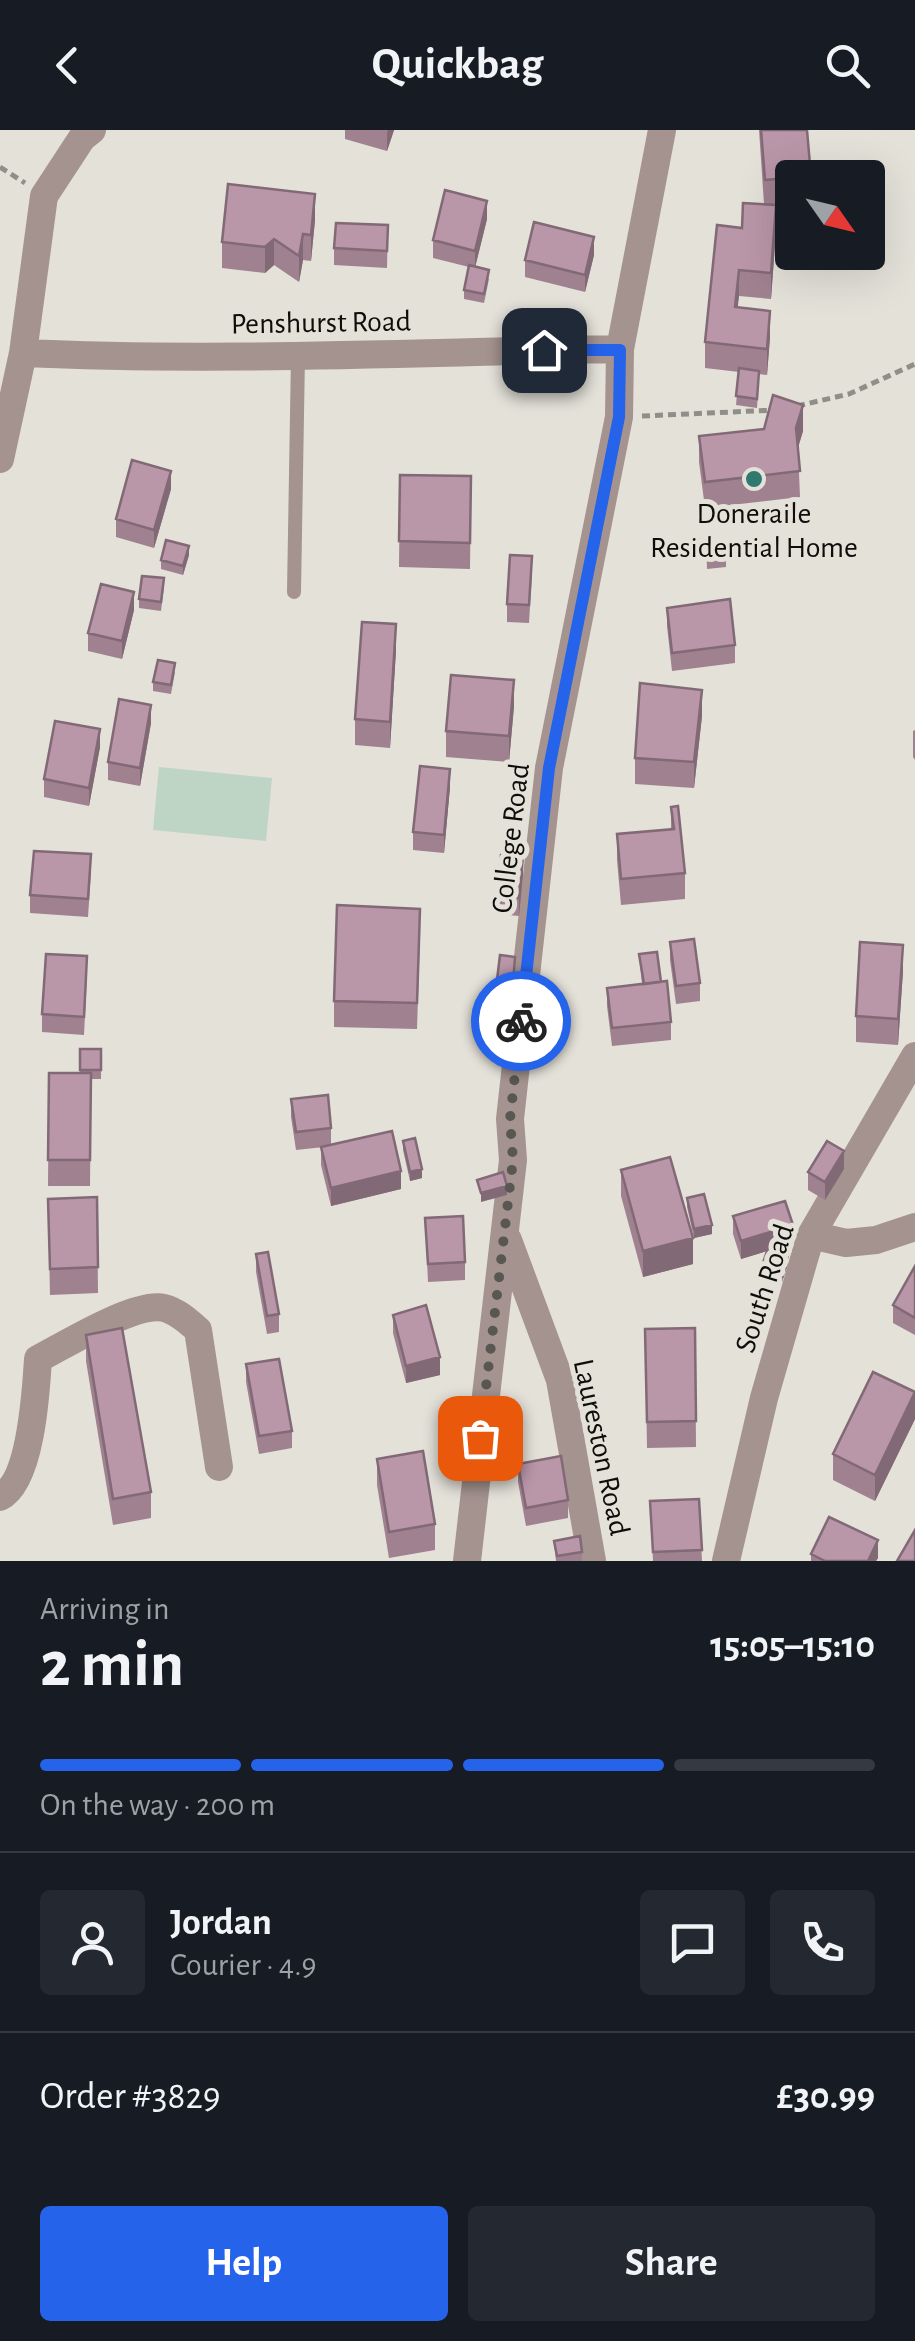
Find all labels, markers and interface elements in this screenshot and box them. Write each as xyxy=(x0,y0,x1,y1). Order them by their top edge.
icon: back xyxy=(40,38,95,93)
icon: search xyxy=(820,38,875,93)
text: Quickbag xyxy=(372,42,543,87)
north arrow xyxy=(775,160,885,270)
map controls xyxy=(775,160,885,270)
street label: Penshurst Road xyxy=(231,306,411,340)
pin xyxy=(502,308,587,393)
icon: home xyxy=(517,323,572,378)
marker: Doneraile Residential Home xyxy=(743,468,765,490)
place label: Doneraile Residential Home xyxy=(650,499,858,563)
street label: College Road xyxy=(487,761,535,915)
courier xyxy=(471,971,571,1071)
icon: bike xyxy=(494,994,549,1049)
street label: South Road xyxy=(730,1220,800,1356)
street label: Laureston Road xyxy=(568,1356,634,1538)
pin xyxy=(438,1396,523,1481)
icon: bag xyxy=(453,1411,508,1466)
text: Arriving in xyxy=(40,1593,169,1625)
text: 15:05–15:10 xyxy=(710,1627,875,1665)
text: 2 min xyxy=(40,1633,184,1698)
text: On the way · 200 m xyxy=(40,1789,275,1821)
button: person xyxy=(40,1890,145,1995)
button: chat xyxy=(640,1890,745,1995)
button: phone xyxy=(770,1890,875,1995)
text: Jordan xyxy=(170,1904,272,1942)
text: Courier · 4.9 xyxy=(170,1949,317,1981)
text: Order #3829 xyxy=(40,2078,221,2116)
text: £30.99 xyxy=(776,2078,875,2116)
button: Help xyxy=(40,2206,448,2321)
button: Share xyxy=(468,2206,875,2321)

